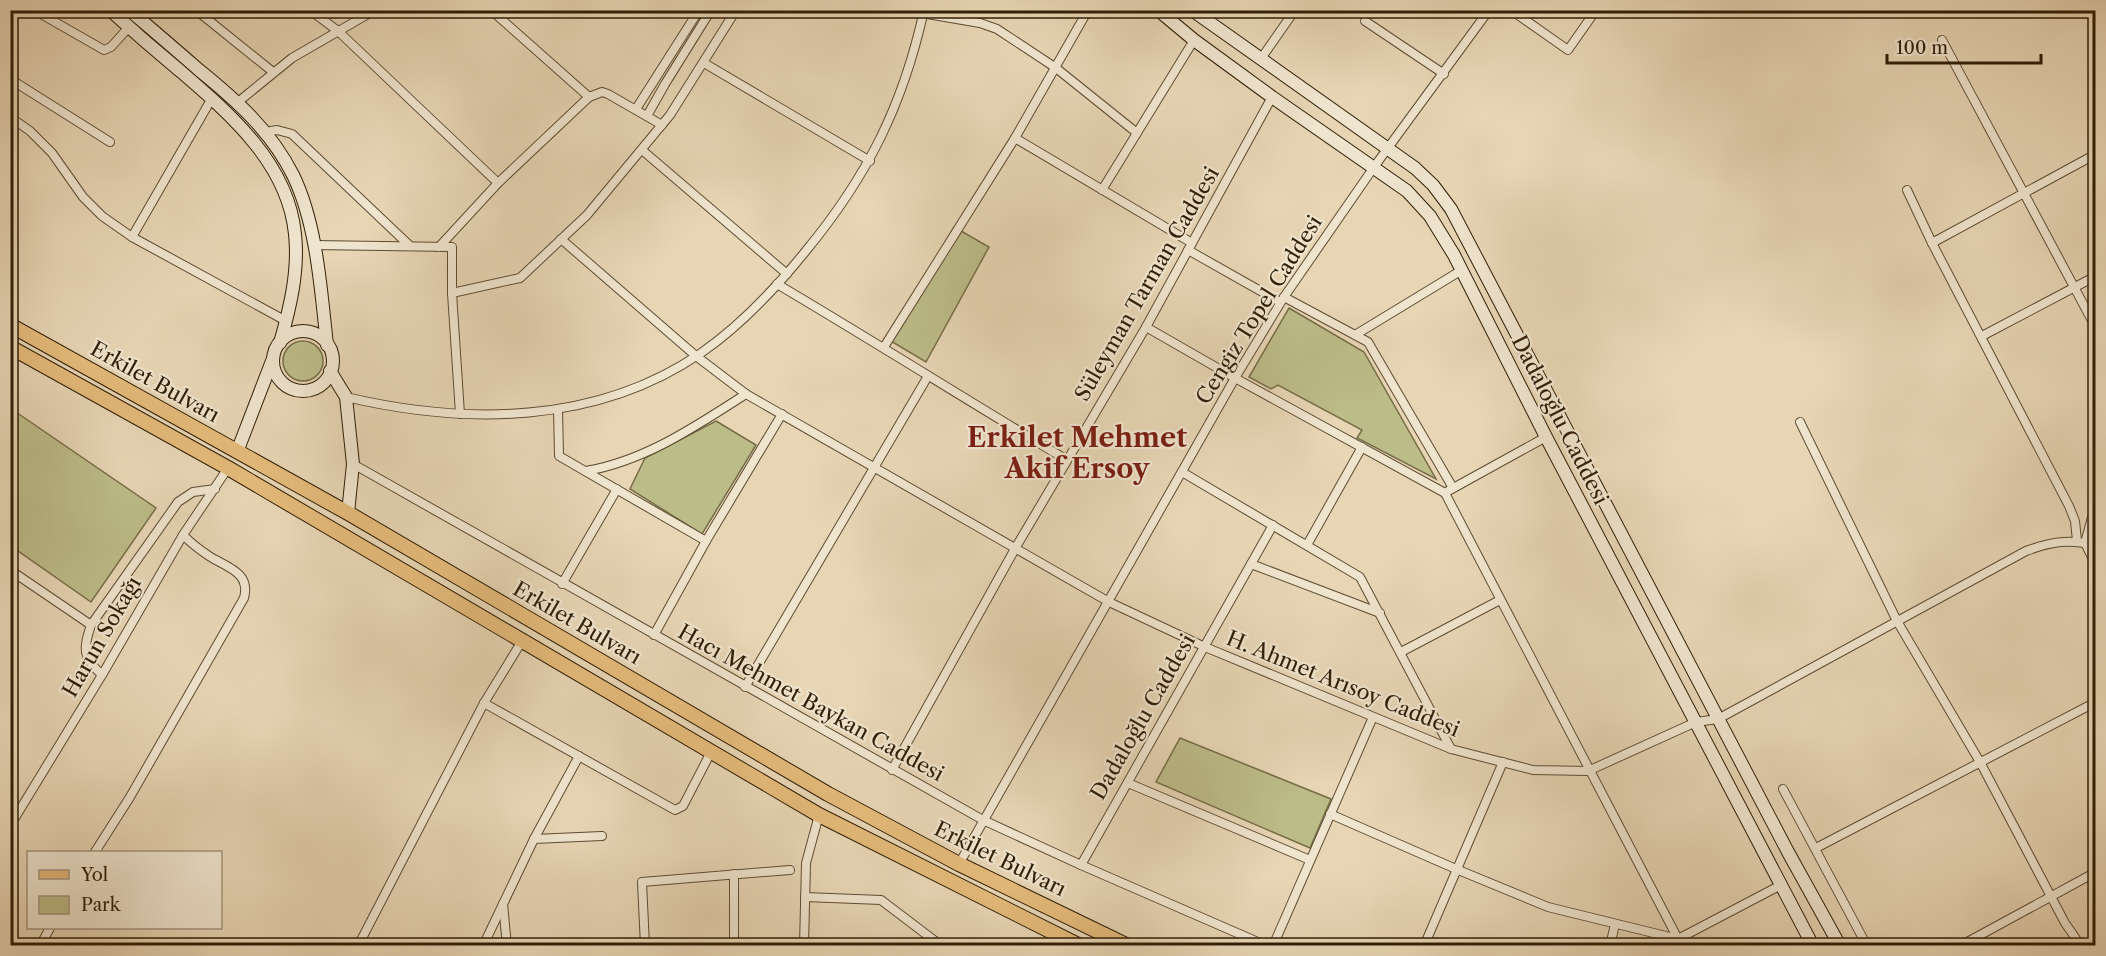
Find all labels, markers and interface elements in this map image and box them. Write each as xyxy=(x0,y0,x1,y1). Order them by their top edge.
scale bar xyxy=(1887,27,2042,65)
text: 100 m xyxy=(1896,37,1948,59)
street label: Süleyman Tarman Caddesi xyxy=(1069,162,1224,405)
street label: Cengiz Topel Caddesi xyxy=(1190,211,1327,409)
street label: Dadaloğlu Caddesi xyxy=(1507,331,1614,509)
street label: Erkilet Bulvarı xyxy=(86,336,224,427)
district label: Erkilet Mehmet Akif Ersoy xyxy=(967,421,1187,485)
street label: Harun Sokağı xyxy=(57,572,146,701)
street label: Erkilet Bulvarı xyxy=(509,576,646,669)
street label: Hacı Mehmet Baykan Caddesi xyxy=(674,619,949,786)
street label: H. Ahmet Arısoy Caddesi xyxy=(1223,625,1463,742)
street label: Dadaloğlu Caddesi xyxy=(1085,630,1200,804)
street label: Erkilet Bulvarı xyxy=(930,816,1070,901)
legend xyxy=(27,851,222,929)
text: Yol xyxy=(80,864,108,886)
text: Park xyxy=(81,894,122,916)

